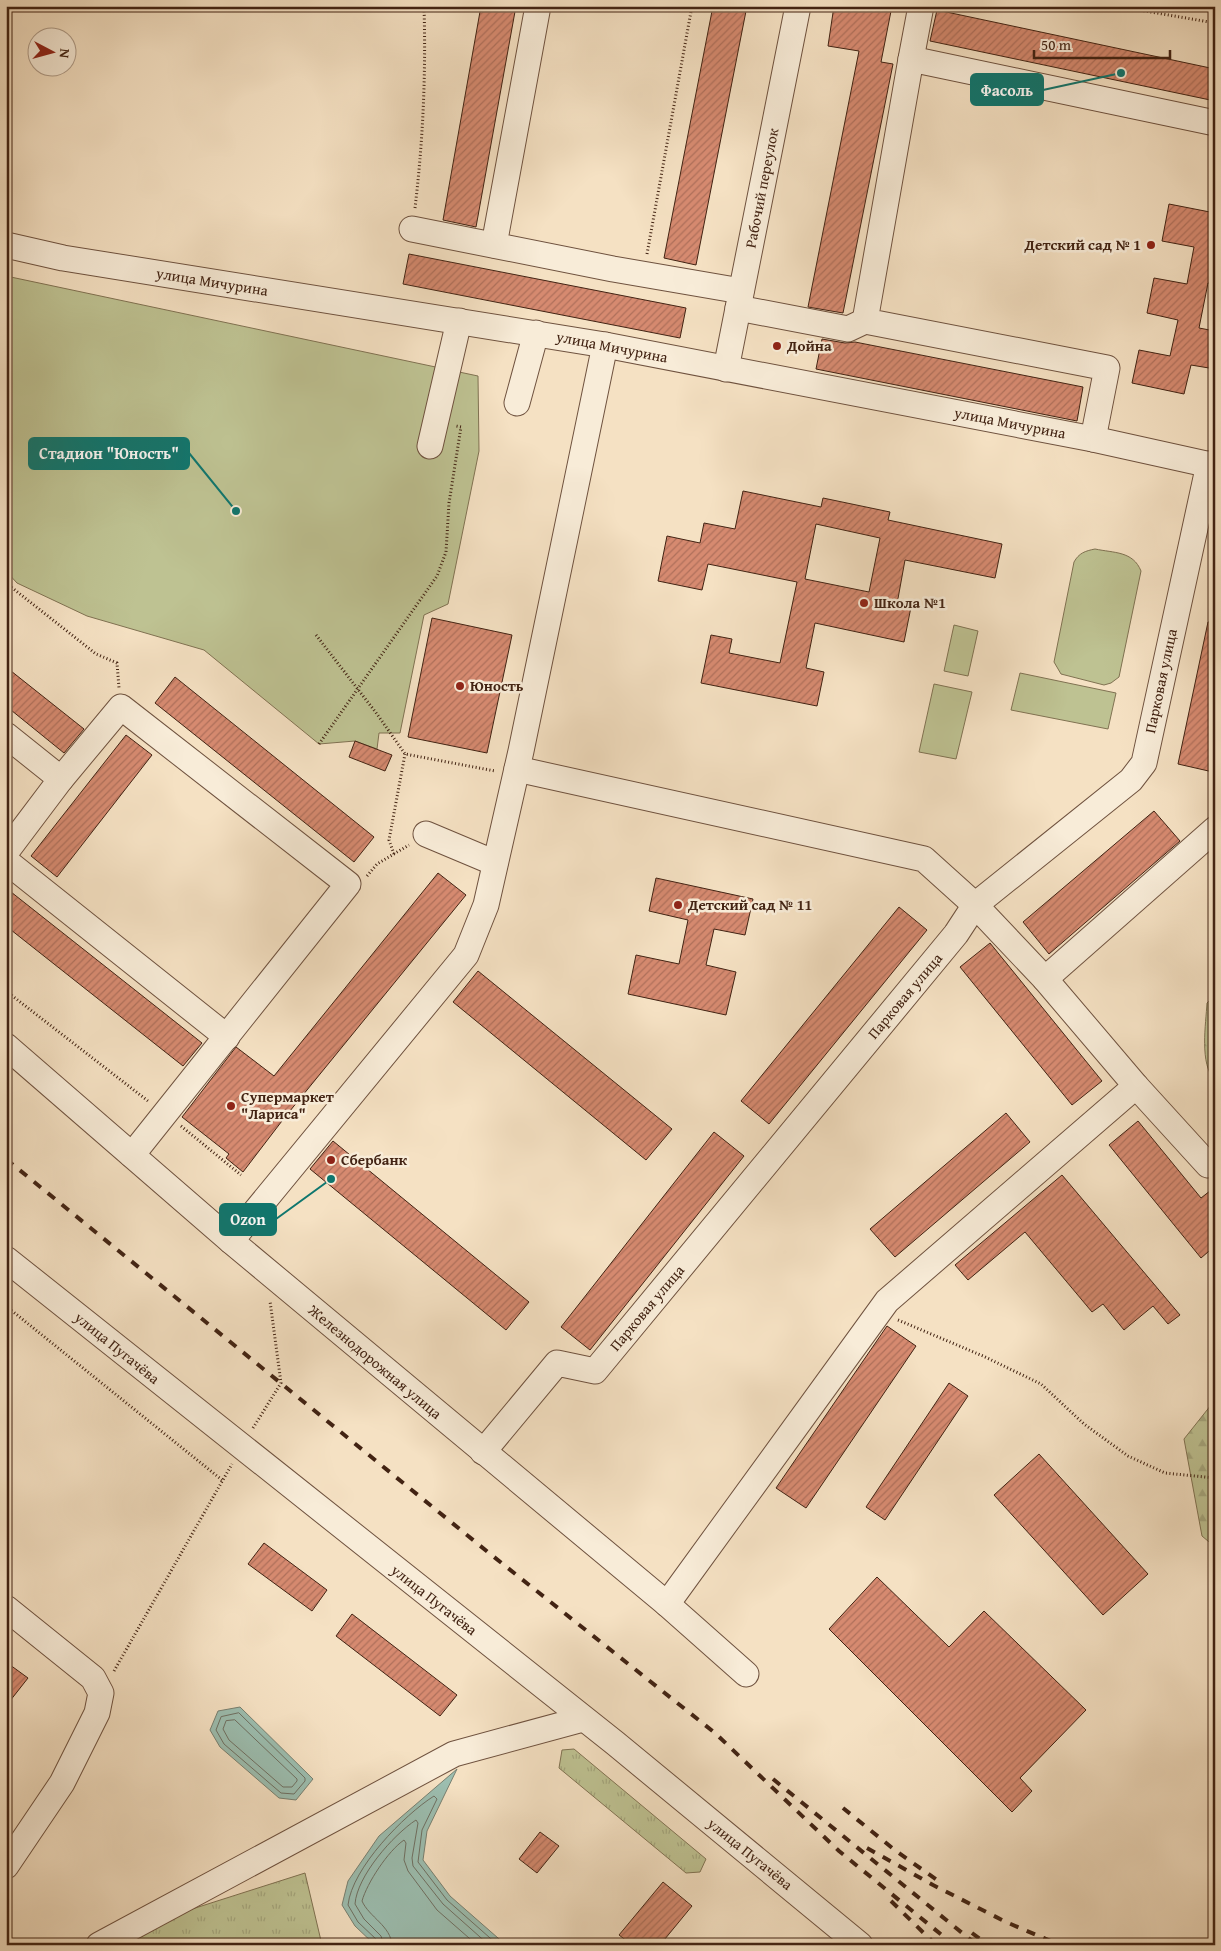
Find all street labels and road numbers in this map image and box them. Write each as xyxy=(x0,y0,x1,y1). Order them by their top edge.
street label: Рабочий переулок xyxy=(740,126,783,250)
street label: улица Мичурина xyxy=(154,262,270,301)
street label: улица Мичурина xyxy=(554,325,670,368)
street label: улица Мичурина xyxy=(952,401,1068,444)
street label: Парковая улица xyxy=(1139,626,1182,735)
street label: Парковая улица xyxy=(862,948,947,1043)
street label: Парковая улица xyxy=(604,1260,689,1355)
street label: Железнодорожная улица xyxy=(303,1299,447,1424)
street label: улица Пугачёва xyxy=(69,1306,165,1389)
street label: улица Пугачёва xyxy=(386,1559,482,1640)
street label: улица Пугачёва xyxy=(702,1812,798,1895)

